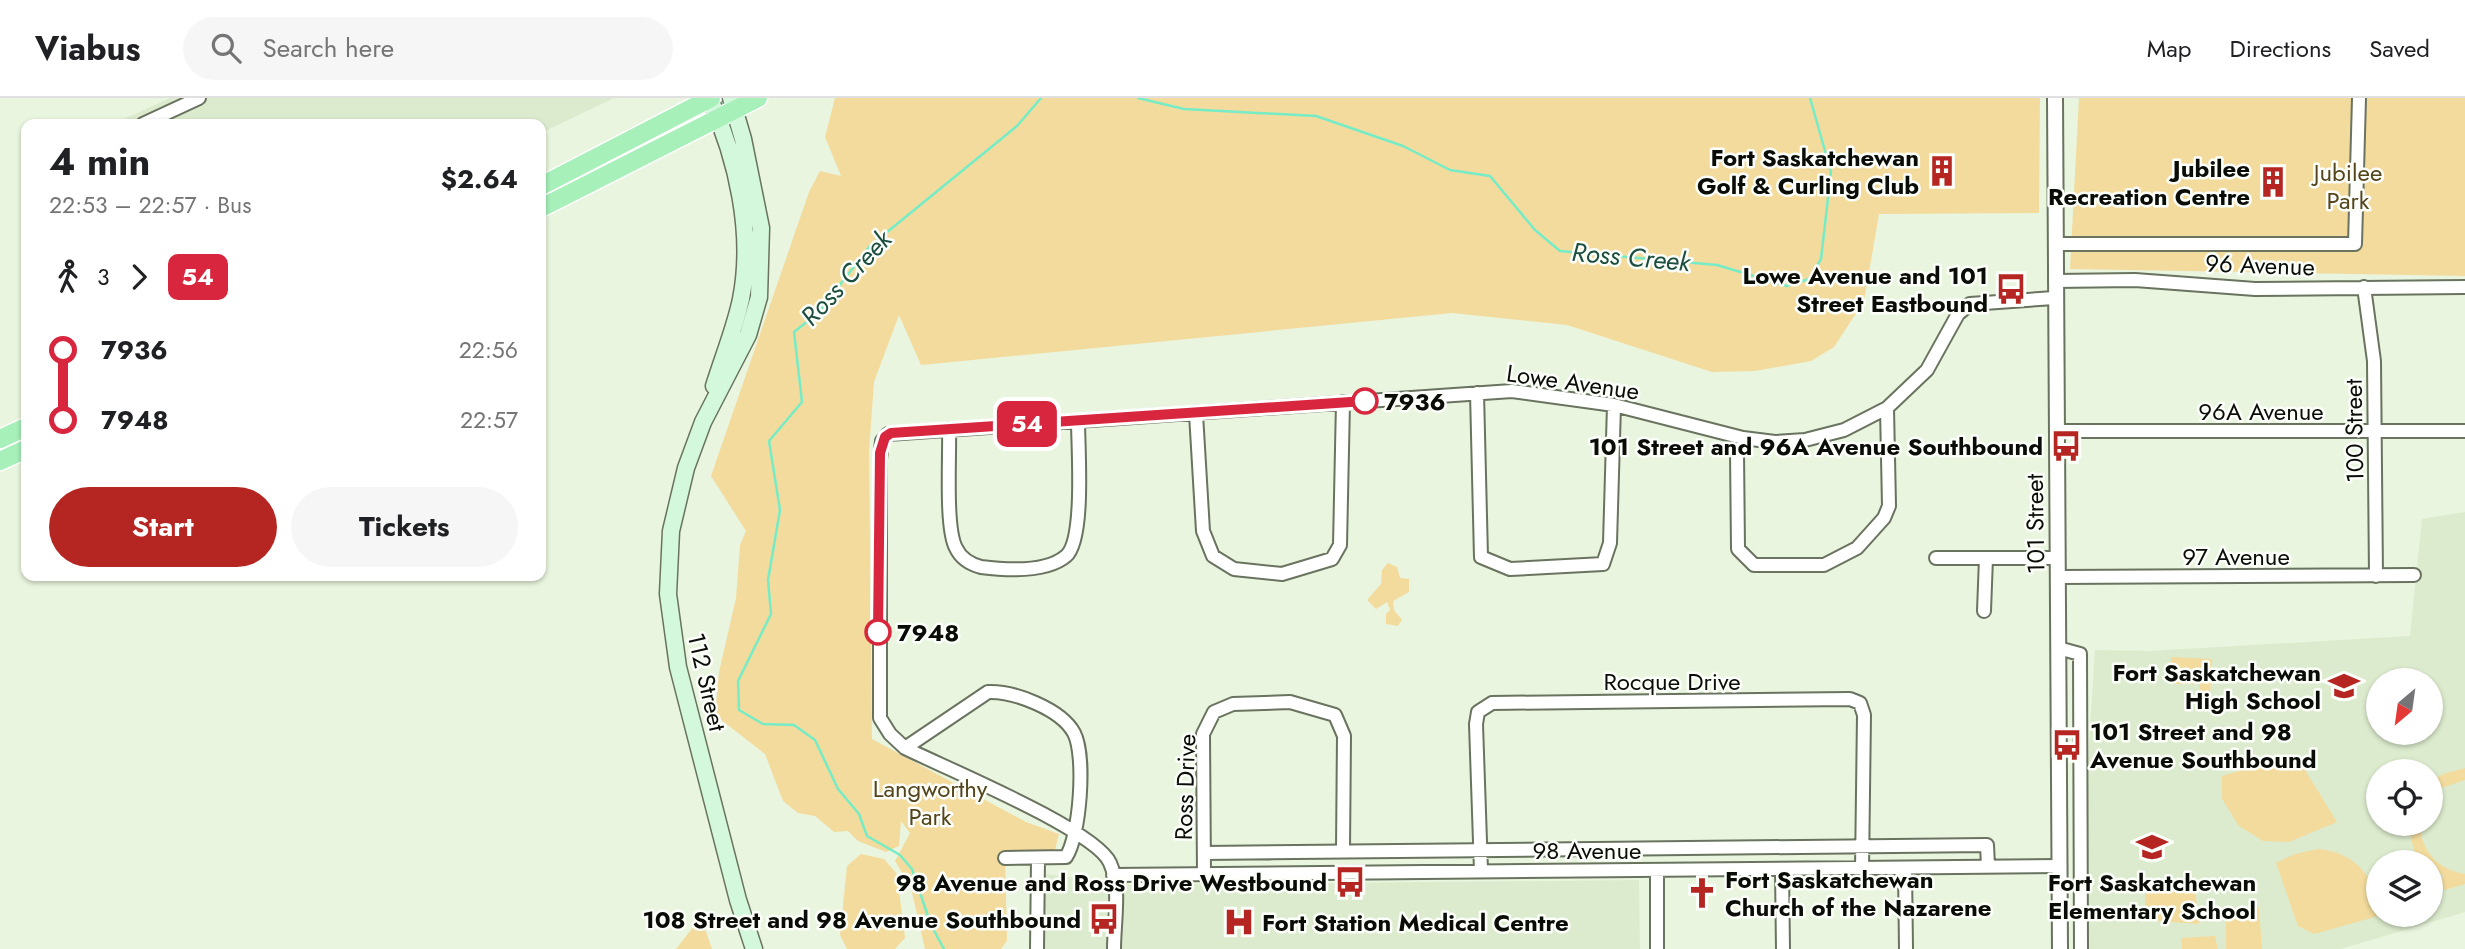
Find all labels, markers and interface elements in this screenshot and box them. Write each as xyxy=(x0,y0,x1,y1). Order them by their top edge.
search box xyxy=(183,17,673,80)
text: Viabus xyxy=(35,25,141,72)
icon: search xyxy=(207,29,245,67)
text: Search here xyxy=(263,29,394,67)
text: Map xyxy=(2147,31,2192,66)
text: Directions xyxy=(2230,31,2331,66)
text: Saved xyxy=(2369,31,2430,66)
text: 4 min xyxy=(49,134,150,189)
place label: Fort Saskatchewan Golf & Curling Club xyxy=(1697,140,1919,203)
place label: Jubilee Recreation Centre xyxy=(2048,151,2250,214)
building icon: Fort Saskatchewan Golf & Curling Club xyxy=(1925,154,1959,188)
park label: Jubilee Park xyxy=(2311,155,2382,218)
text: $2.64 xyxy=(441,160,518,198)
building icon: Jubilee Recreation Centre xyxy=(2256,165,2290,199)
text: 22:53 – 22:57 · Bus xyxy=(49,188,251,222)
water label: Ross Creek xyxy=(792,220,902,334)
water label: Ross Creek xyxy=(1570,233,1694,281)
street label: 96 Avenue xyxy=(2205,246,2315,284)
icon: walk xyxy=(49,258,87,296)
icon: forward xyxy=(120,258,158,296)
place label: Lowe Avenue and 101 Street Eastbound xyxy=(1743,258,1988,321)
text: 54 xyxy=(182,259,214,294)
text: 3 xyxy=(97,260,110,294)
bus stop icon: Lowe Avenue and 101 Street Eastbound xyxy=(1994,272,2028,306)
text: 7936 xyxy=(101,331,168,369)
text: 22:56 xyxy=(459,333,518,367)
street label: Lowe Avenue xyxy=(1504,355,1642,409)
street label: 100 Street xyxy=(2336,378,2372,483)
place label: 7936 xyxy=(1384,384,1446,419)
marker: 7936 xyxy=(1352,388,1378,414)
street label: 96A Avenue xyxy=(2198,394,2324,429)
text: 7948 xyxy=(101,401,169,439)
line badge: 54 xyxy=(996,401,1058,447)
text: 22:57 xyxy=(460,403,518,437)
text: 54 xyxy=(1011,406,1043,441)
place label: 101 Street and 96A Avenue Southbound xyxy=(1589,429,2043,464)
bus stop icon: 101 Street and 96A Avenue Southbound xyxy=(2049,429,2083,463)
street label: 101 Street xyxy=(2017,473,2053,575)
button: Start xyxy=(49,487,277,567)
button: Tickets xyxy=(291,487,518,567)
street label: 97 Avenue xyxy=(2182,539,2290,574)
place label: 7948 xyxy=(897,615,959,650)
marker: 7948 xyxy=(865,619,891,645)
street label: 112 Street xyxy=(679,629,735,735)
place label: Fort Saskatchewan High School xyxy=(2112,655,2321,718)
street label: Rocque Drive xyxy=(1603,664,1741,699)
north arrow xyxy=(2366,668,2443,746)
map controls xyxy=(2366,668,2443,927)
school or university icon: Fort Saskatchewan High School xyxy=(2327,669,2361,703)
place label: 101 Street and 98 Avenue Southbound xyxy=(2089,714,2317,777)
bus stop icon: 101 Street and 98 Avenue Southbound xyxy=(2050,728,2084,762)
street label: Ross Drive xyxy=(1166,733,1204,841)
button: locate xyxy=(2366,759,2443,836)
park label: Langworthy Park xyxy=(873,771,988,834)
school or university icon: Fort Saskatchewan Elementary School xyxy=(2135,830,2169,864)
street label: 98 Avenue xyxy=(1533,833,1641,868)
button: layers xyxy=(2366,850,2443,927)
place label: Fort Saskatchewan Church of the Nazarene xyxy=(1725,862,1992,925)
place label: 98 Avenue and Ross Drive Westbound xyxy=(895,865,1327,900)
bus stop icon: 98 Avenue and Ross Drive Westbound xyxy=(1333,865,1367,899)
place label: Fort Saskatchewan Elementary School xyxy=(2048,865,2256,928)
church icon: Fort Saskatchewan Church of the Nazarene xyxy=(1685,876,1719,910)
place label: 108 Street and 98 Avenue Southbound xyxy=(642,902,1081,937)
bus stop icon: 108 Street and 98 Avenue Southbound xyxy=(1087,902,1121,936)
hospital icon: Fort Station Medical Centre xyxy=(1222,905,1256,939)
place label: Fort Station Medical Centre xyxy=(1262,905,1569,940)

